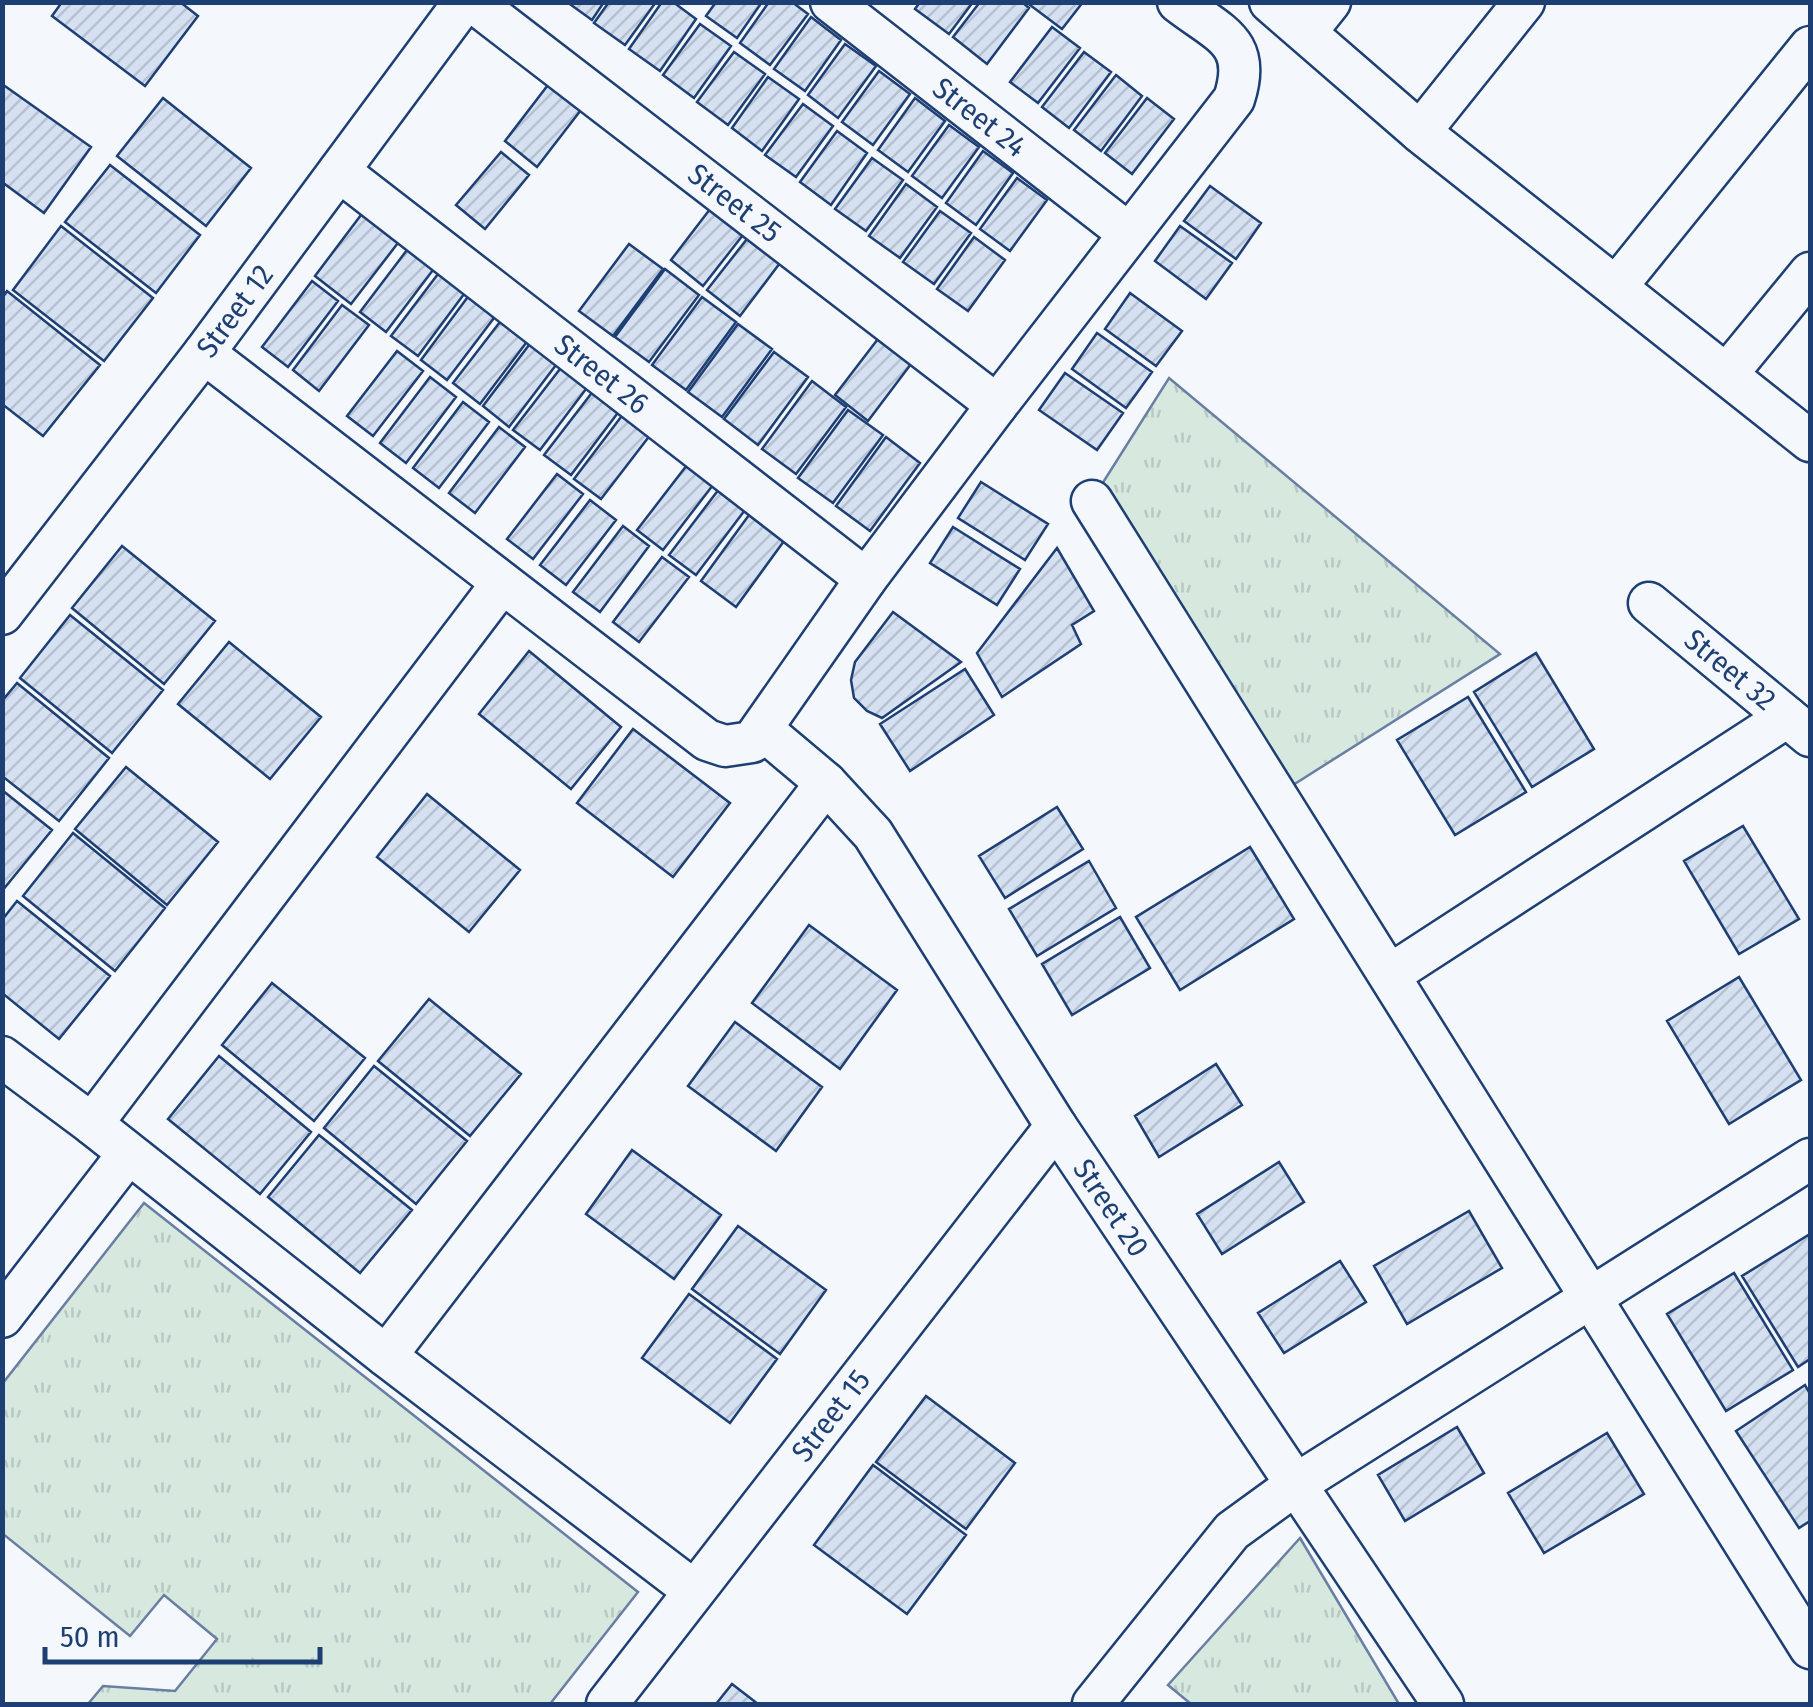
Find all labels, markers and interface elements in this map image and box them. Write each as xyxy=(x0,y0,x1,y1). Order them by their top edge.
street label: Street 24 xyxy=(926,70,1033,165)
street label: Street 25 xyxy=(681,156,788,250)
street label: Street 12 xyxy=(189,258,281,364)
street label: Street 26 xyxy=(547,327,656,422)
street label: Street 32 xyxy=(1677,622,1783,718)
street label: Street 20 xyxy=(1065,1152,1156,1264)
street label: Street 15 xyxy=(784,1363,878,1469)
scale bar xyxy=(45,1602,320,1664)
text: 50 m xyxy=(60,1619,120,1655)

